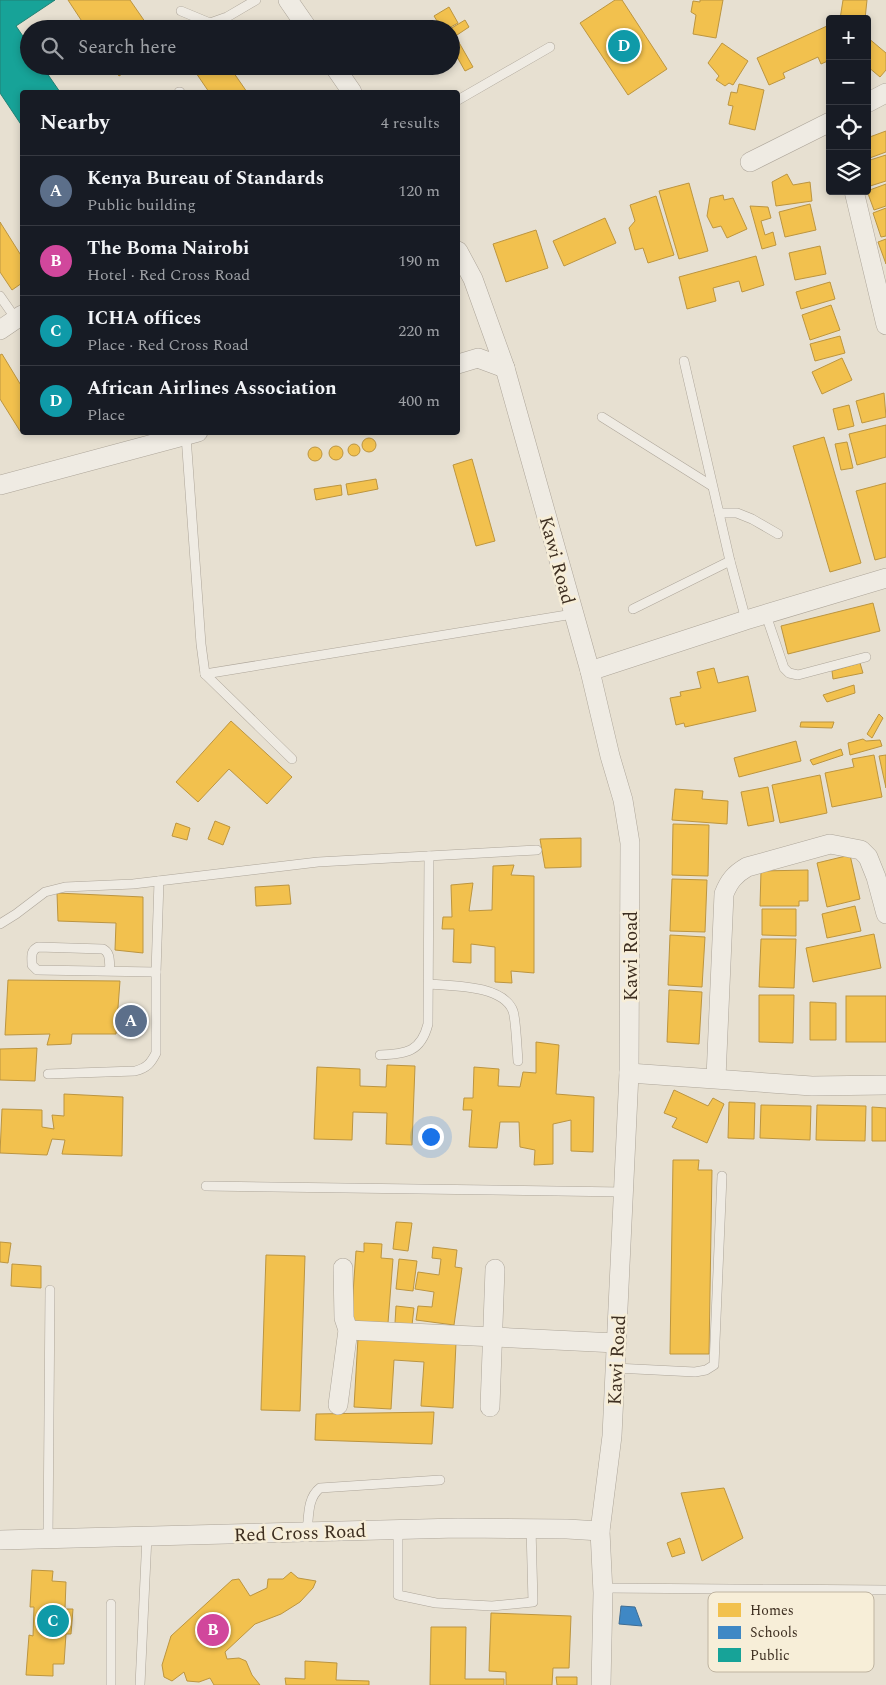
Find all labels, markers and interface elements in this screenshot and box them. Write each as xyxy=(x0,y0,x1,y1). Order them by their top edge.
map controls xyxy=(826,15,871,195)
button: + xyxy=(826,15,871,60)
search box xyxy=(20,20,460,75)
pin: D xyxy=(608,27,640,65)
text: Search here xyxy=(78,33,177,62)
icon: search xyxy=(38,34,66,62)
button: − xyxy=(826,60,871,105)
button: locate xyxy=(826,105,871,150)
text: Nearby xyxy=(40,107,110,139)
text: 4 results xyxy=(381,111,440,135)
button: layers xyxy=(826,150,871,195)
text: Kenya Bureau of Standards xyxy=(87,164,324,193)
text: A xyxy=(50,179,62,203)
text: 120 m xyxy=(398,179,440,203)
text: Public building xyxy=(87,193,196,217)
text: The Boma Nairobi xyxy=(87,234,249,263)
text: B xyxy=(50,249,62,273)
text: 190 m xyxy=(398,249,440,273)
text: Hotel · Red Cross Road xyxy=(87,263,250,287)
text: ICHA offices xyxy=(87,304,201,333)
text: C xyxy=(50,319,62,343)
text: 220 m xyxy=(398,319,440,343)
text: Place · Red Cross Road xyxy=(87,333,249,357)
text: African Airlines Association xyxy=(87,374,337,403)
text: D xyxy=(50,389,62,413)
text: 400 m xyxy=(398,389,440,413)
text: Place xyxy=(87,403,125,427)
street label: Kawi Road xyxy=(531,513,582,608)
street label: Kawi Road xyxy=(617,911,646,1001)
pin: A xyxy=(115,1002,147,1040)
your location xyxy=(418,1124,444,1150)
street label: Kawi Road xyxy=(601,1314,634,1406)
street label: Red Cross Road xyxy=(233,1517,367,1550)
legend xyxy=(708,1592,874,1672)
text: Homes xyxy=(750,1600,794,1621)
pin: C xyxy=(37,1602,69,1640)
pin: B xyxy=(197,1611,229,1649)
text: Schools xyxy=(750,1622,798,1643)
text: Public xyxy=(750,1645,790,1666)

